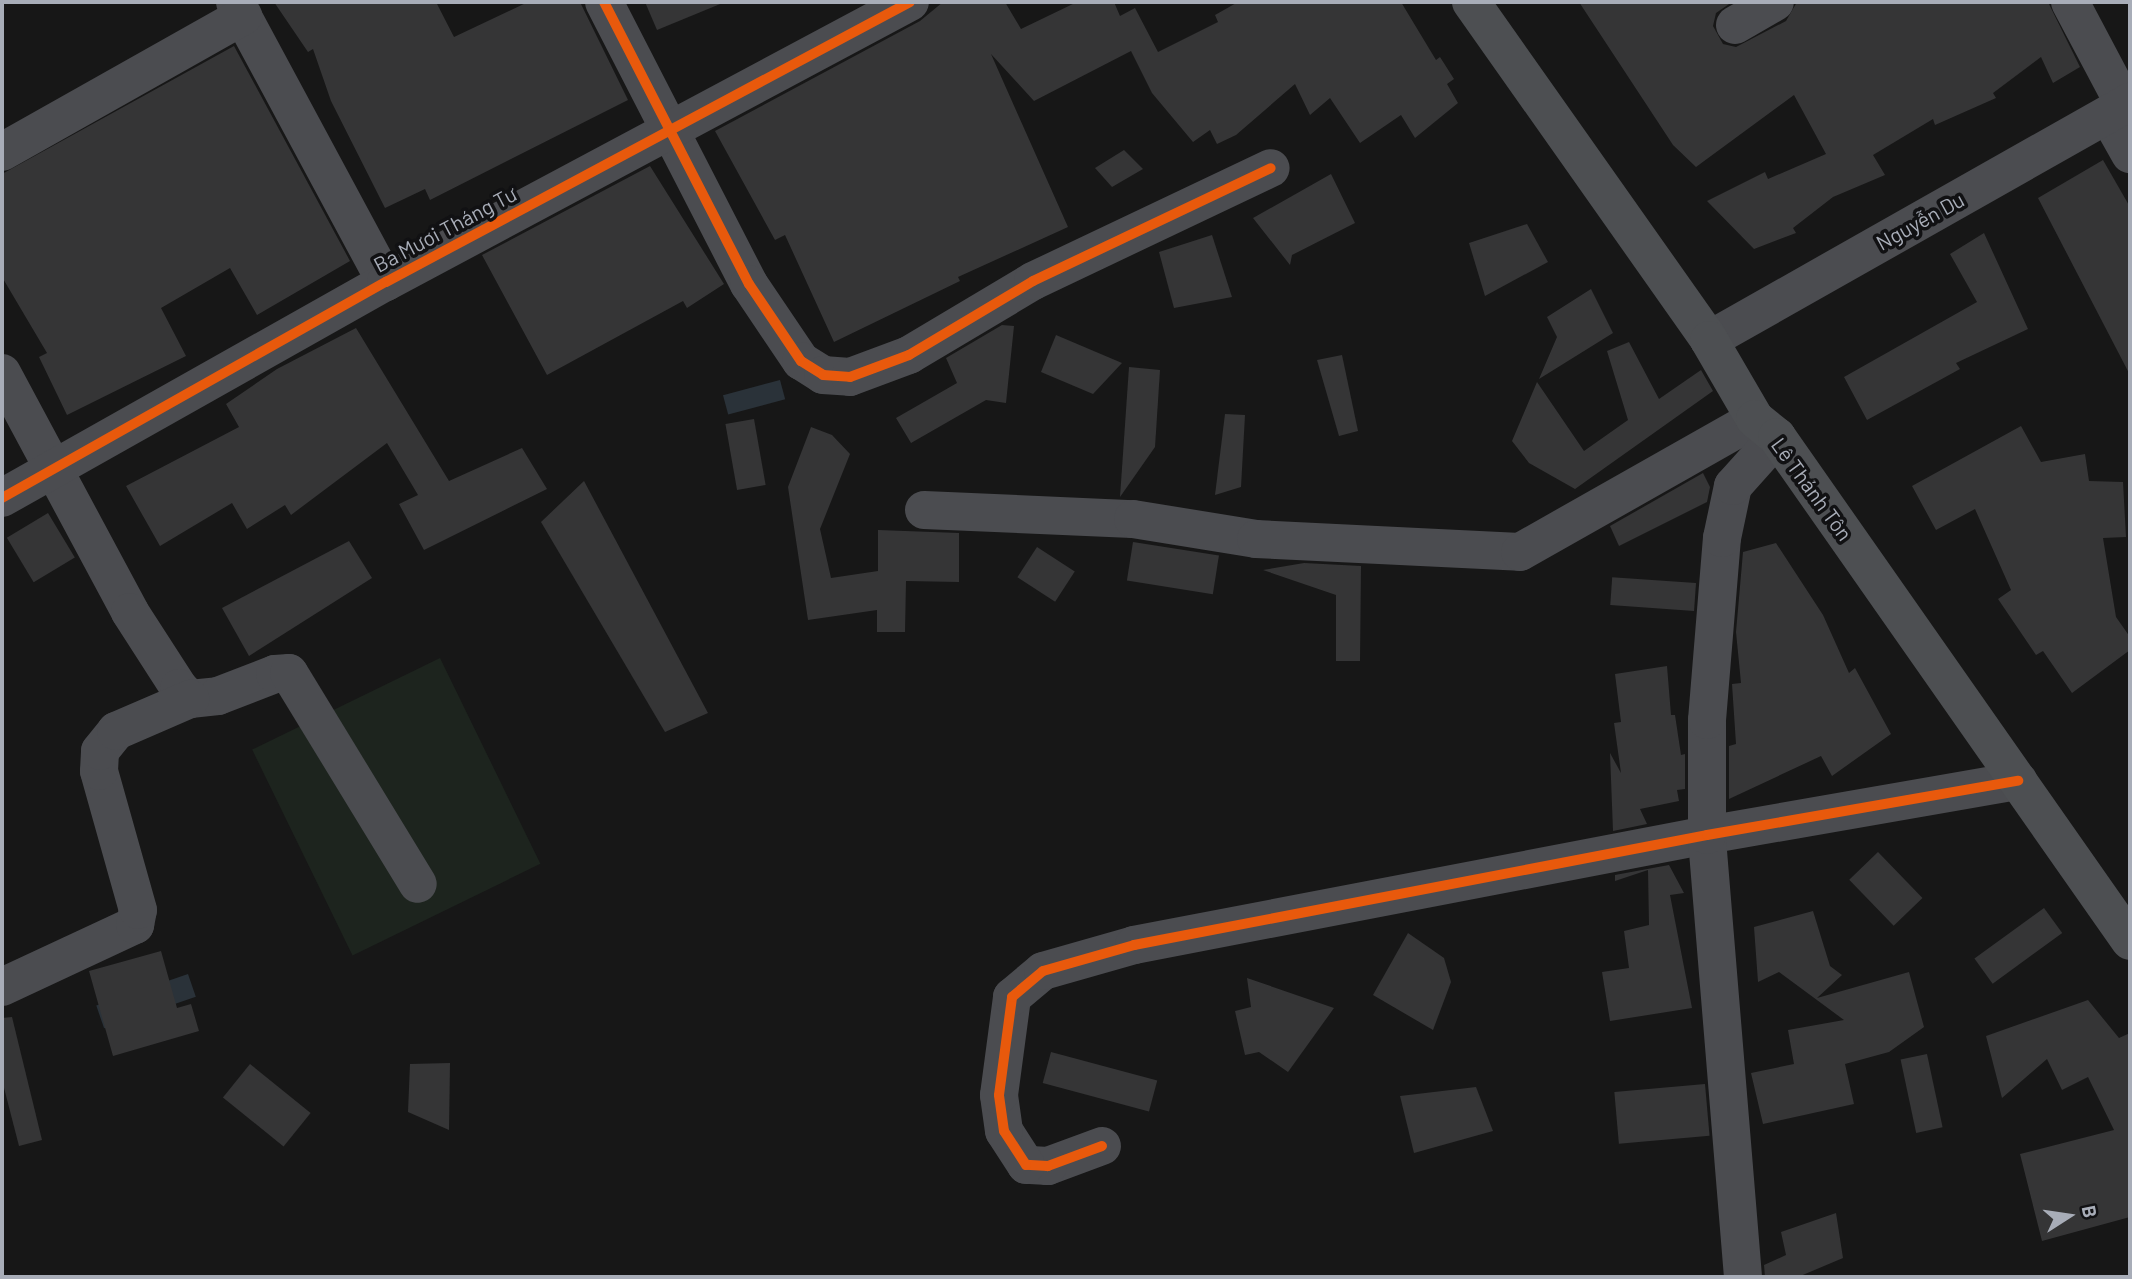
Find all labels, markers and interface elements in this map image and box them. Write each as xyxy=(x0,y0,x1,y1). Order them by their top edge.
street label: Ba Mươi Tháng Tư xyxy=(369,181,521,277)
street label: Nguyễn Du xyxy=(1872,187,1968,255)
street label: Lê Thánh Tôn xyxy=(1766,433,1858,545)
north arrow xyxy=(2034,1181,2104,1251)
text: B xyxy=(2078,1203,2103,1220)

